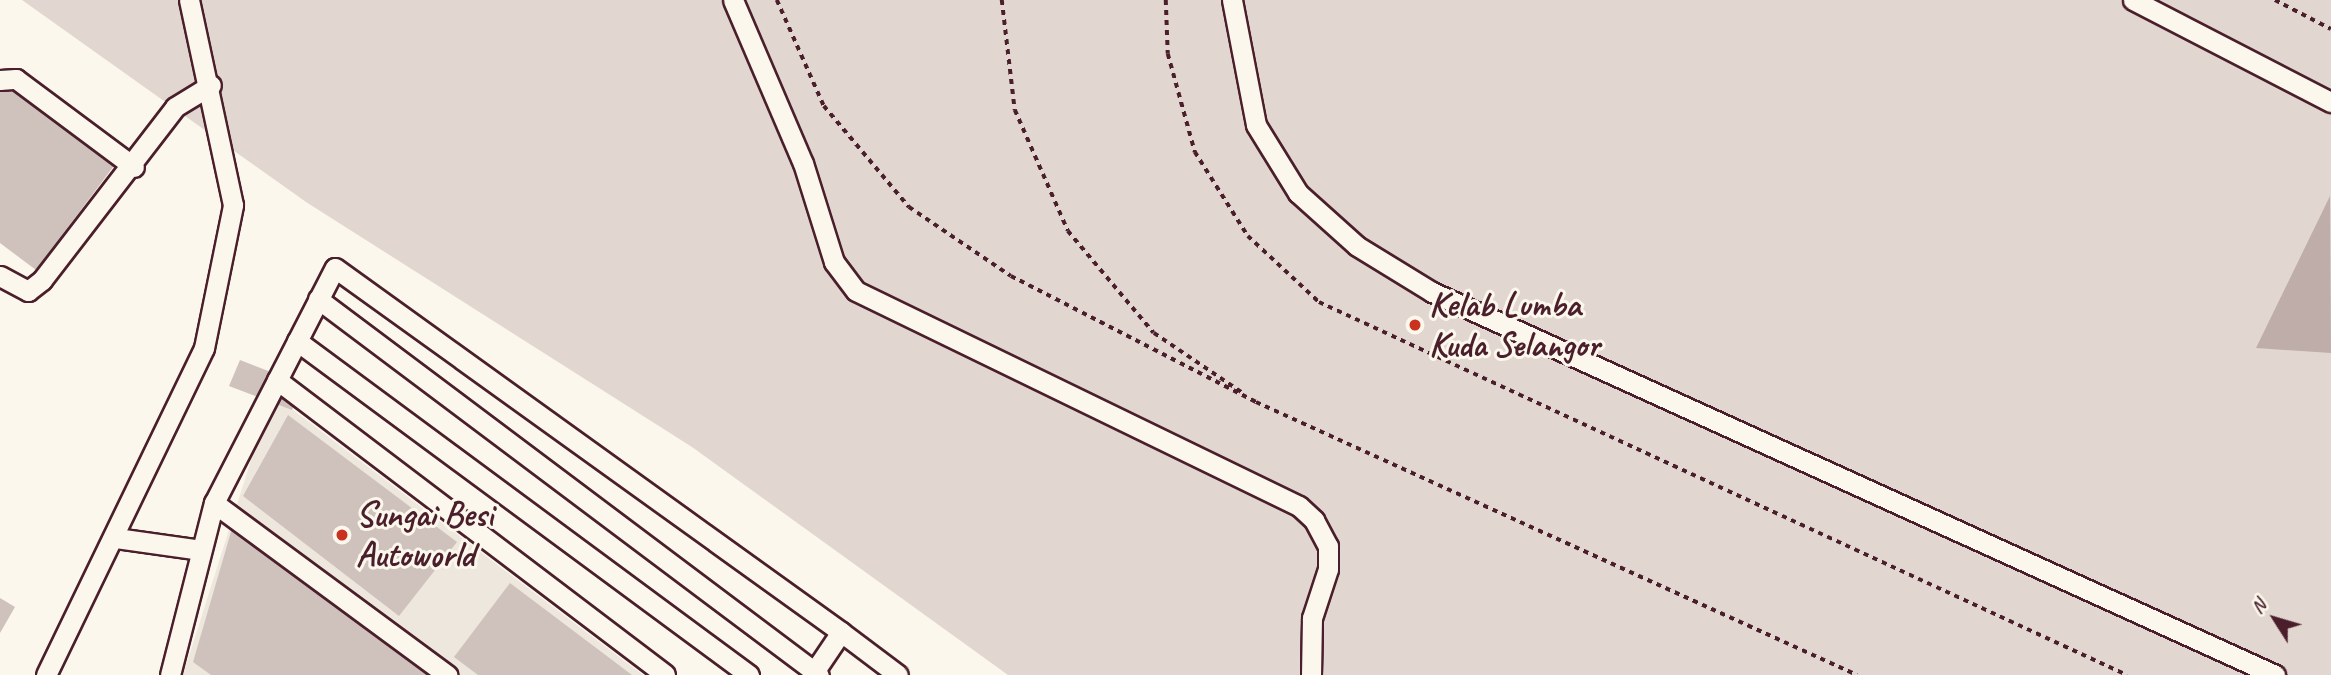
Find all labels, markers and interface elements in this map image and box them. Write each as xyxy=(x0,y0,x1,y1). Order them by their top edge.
place label: Kelab Lumba Kuda Selangor xyxy=(1429,284,1598,366)
marker: Kelab Lumba Kuda Selangor xyxy=(1407,317,1423,333)
place label: Sungai Besi Autoworld xyxy=(356,494,493,576)
marker: Sungai Besi Autoworld xyxy=(334,527,350,543)
north arrow xyxy=(2240,584,2310,654)
text: N xyxy=(2245,594,2271,618)

